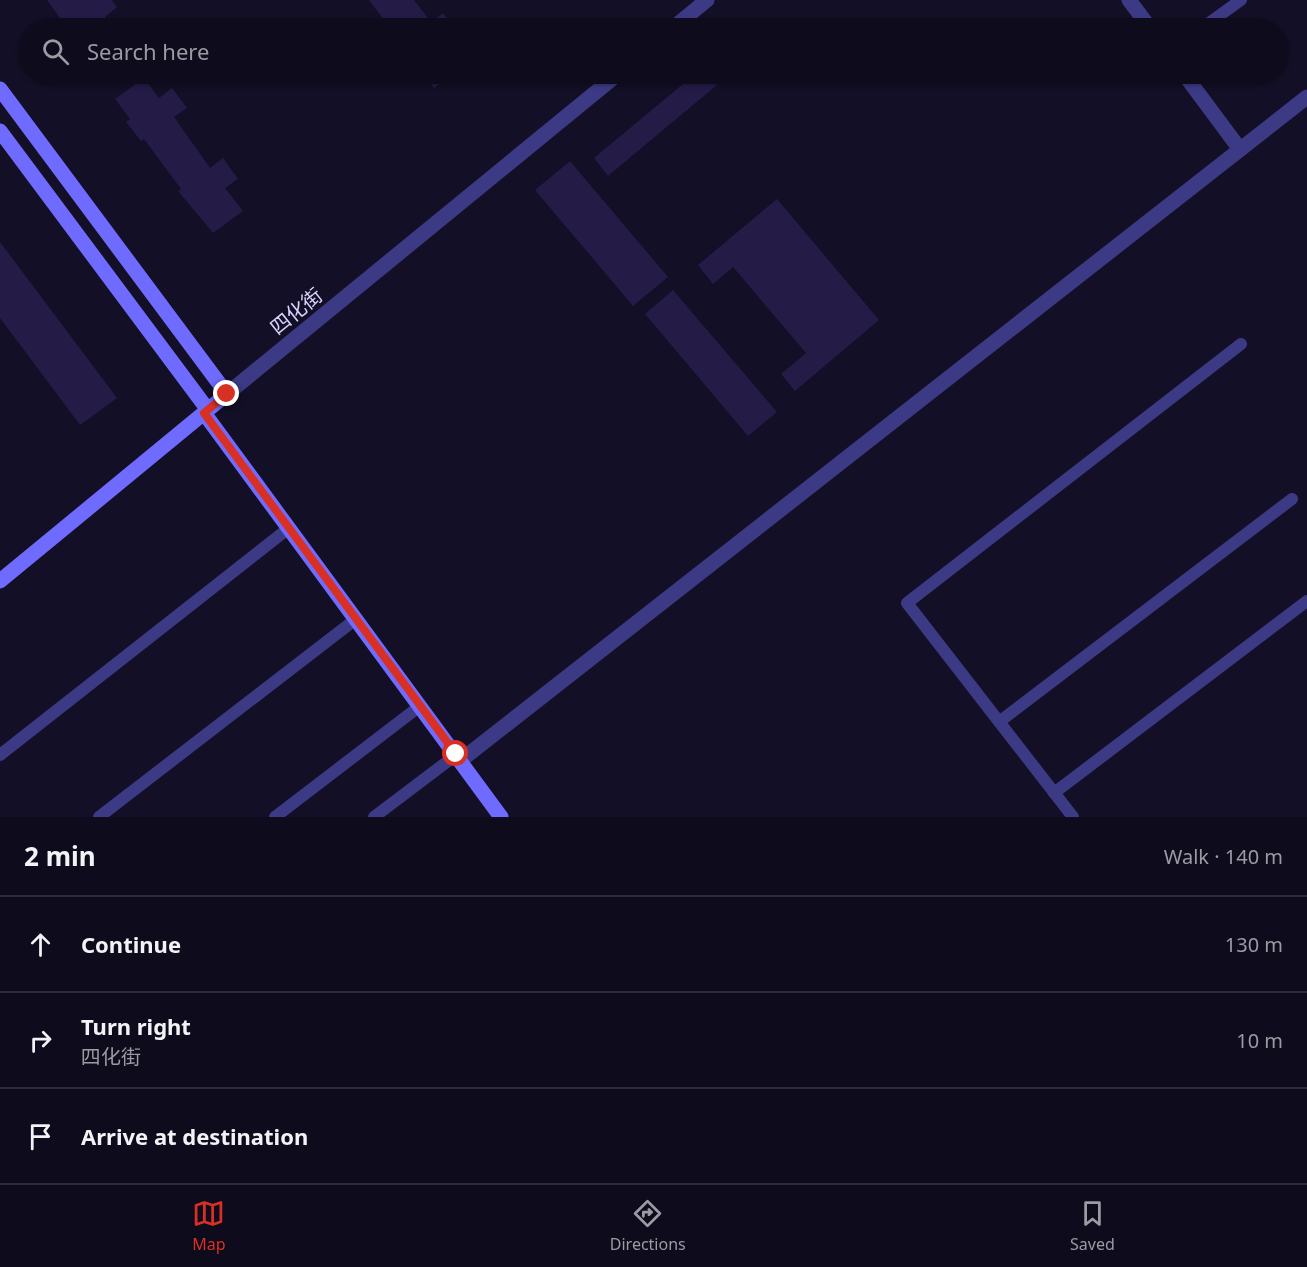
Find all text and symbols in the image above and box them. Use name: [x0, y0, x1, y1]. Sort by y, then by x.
search box: [18, 18, 1289, 84]
icon: search: [39, 35, 72, 68]
text: Search here: [87, 36, 209, 66]
street label: 四化街: [264, 282, 328, 340]
route end: [213, 380, 239, 406]
route start: [442, 740, 468, 766]
text: 2 min: [24, 838, 96, 874]
text: Walk · 140 m: [1164, 843, 1283, 870]
icon: ahead: [24, 928, 57, 961]
text: Continue: [81, 929, 181, 959]
text: 130 m: [1225, 931, 1283, 958]
text: Turn right: [81, 1011, 191, 1041]
icon: right: [24, 1024, 57, 1057]
text: 10 m: [1236, 1027, 1283, 1054]
text: 四化街: [81, 1043, 141, 1070]
icon: arrive: [24, 1120, 57, 1153]
text: Arrive at destination: [81, 1121, 308, 1151]
tab: Map: [192, 1197, 225, 1255]
tab: Directions: [610, 1197, 686, 1255]
tab: Saved: [1070, 1197, 1115, 1255]

